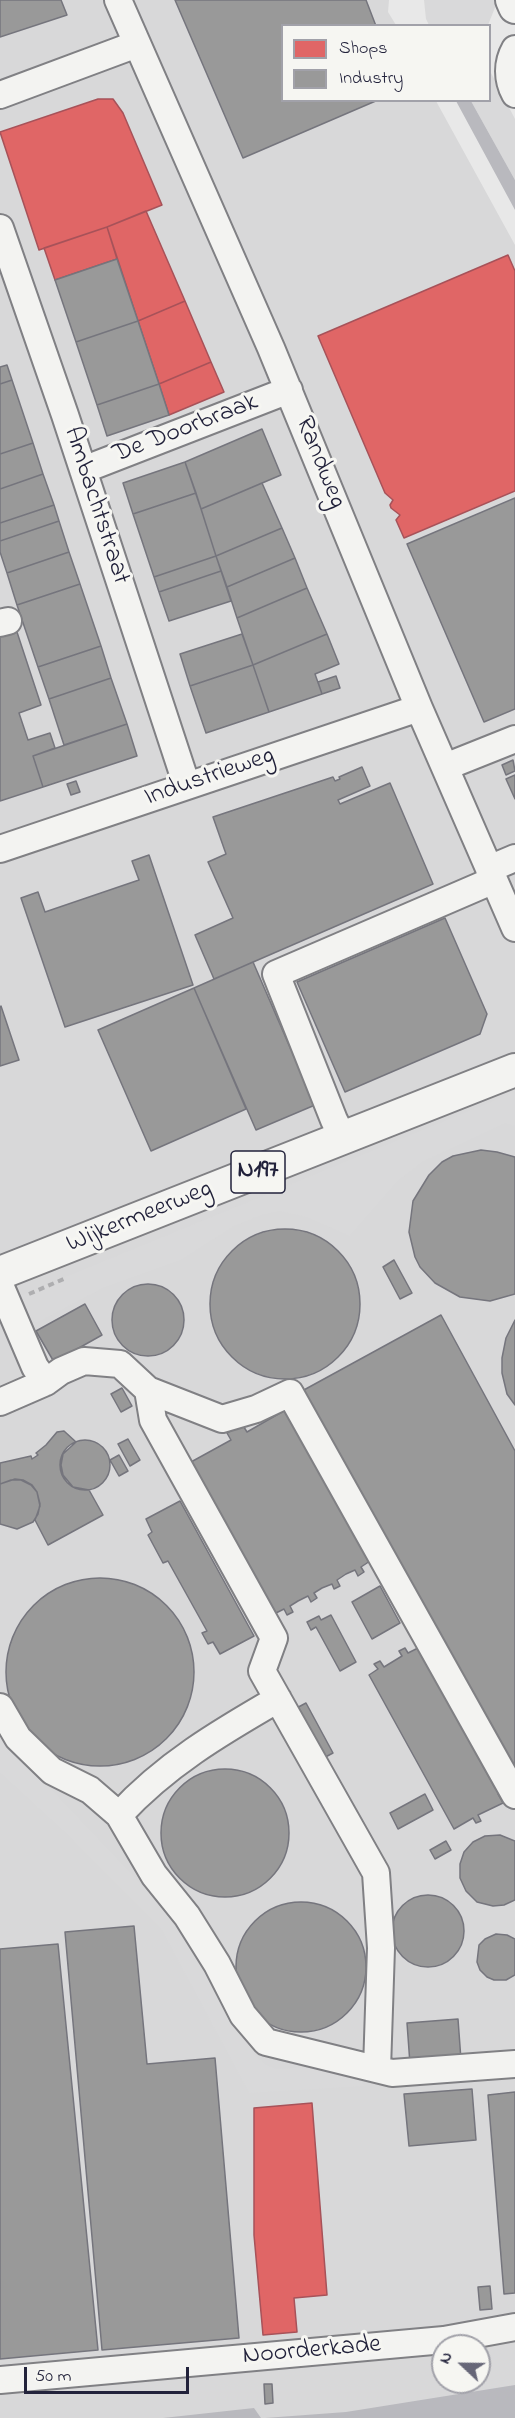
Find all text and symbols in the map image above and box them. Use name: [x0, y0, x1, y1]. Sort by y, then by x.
legend: [281, 24, 491, 102]
text: Shops: [339, 36, 387, 62]
text: Industry: [339, 66, 403, 92]
street label: De Doorbraak: [109, 388, 263, 472]
street label: Randweg: [287, 413, 351, 513]
street label: Ambachtstraat: [55, 423, 135, 589]
street label: Industrieweg: [141, 741, 279, 815]
road number: N197: [231, 1151, 285, 1193]
street label: Wijkermeerweg: [63, 1175, 217, 1261]
street label: Noorderkade: [242, 2330, 382, 2374]
north arrow: [431, 2334, 491, 2394]
text: N: [433, 2348, 459, 2368]
scale bar: [27, 2355, 192, 2393]
text: 50 m: [35, 2364, 72, 2390]

